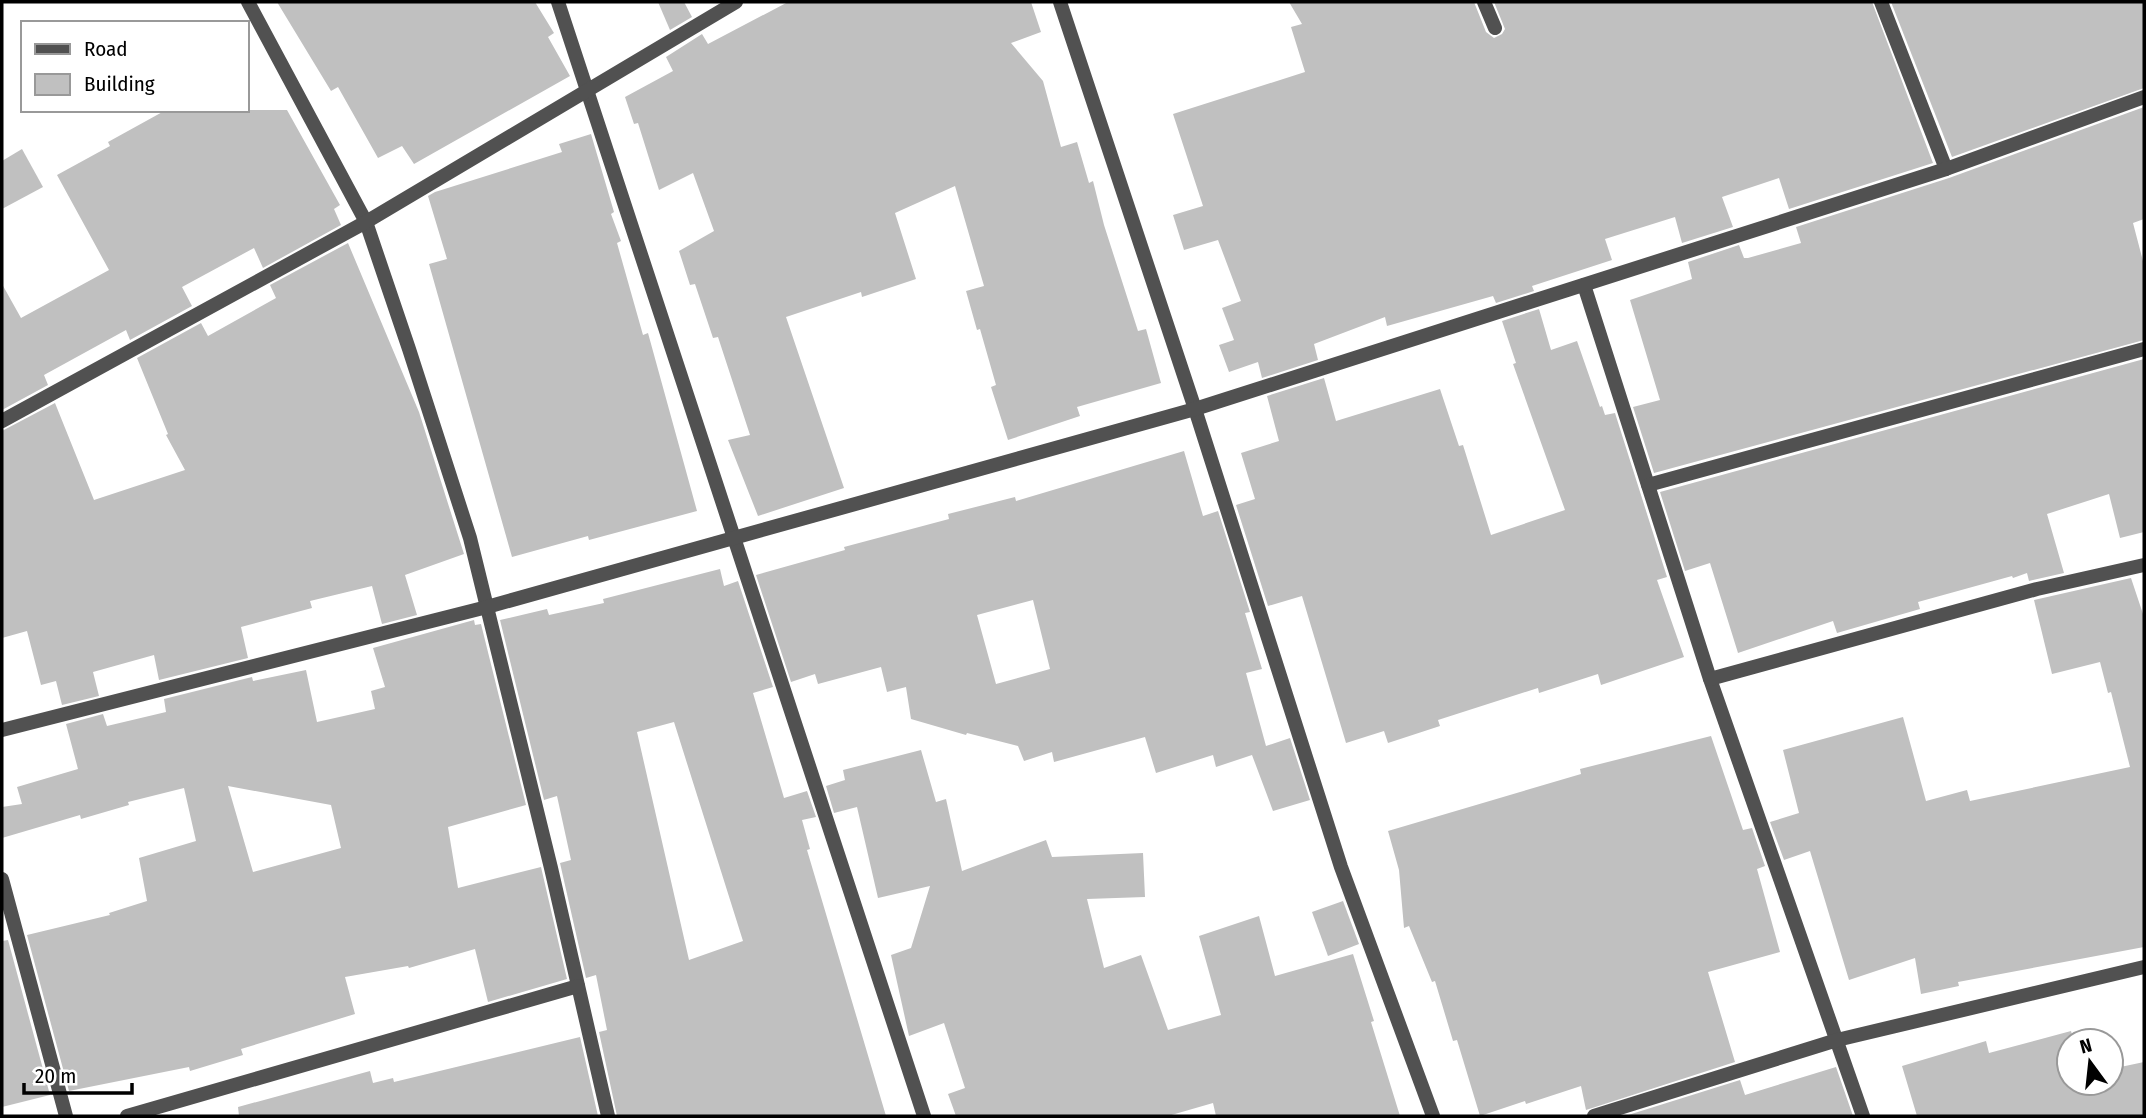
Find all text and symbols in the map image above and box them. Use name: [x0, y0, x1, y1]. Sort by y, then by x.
legend: [21, 21, 248, 112]
text: Road: [84, 36, 128, 62]
text: Building: [84, 71, 155, 97]
north arrow: [2055, 1027, 2125, 1097]
text: N: [2077, 1033, 2094, 1059]
scale bar: [24, 1052, 133, 1096]
text: 20 m: [35, 1063, 76, 1089]

